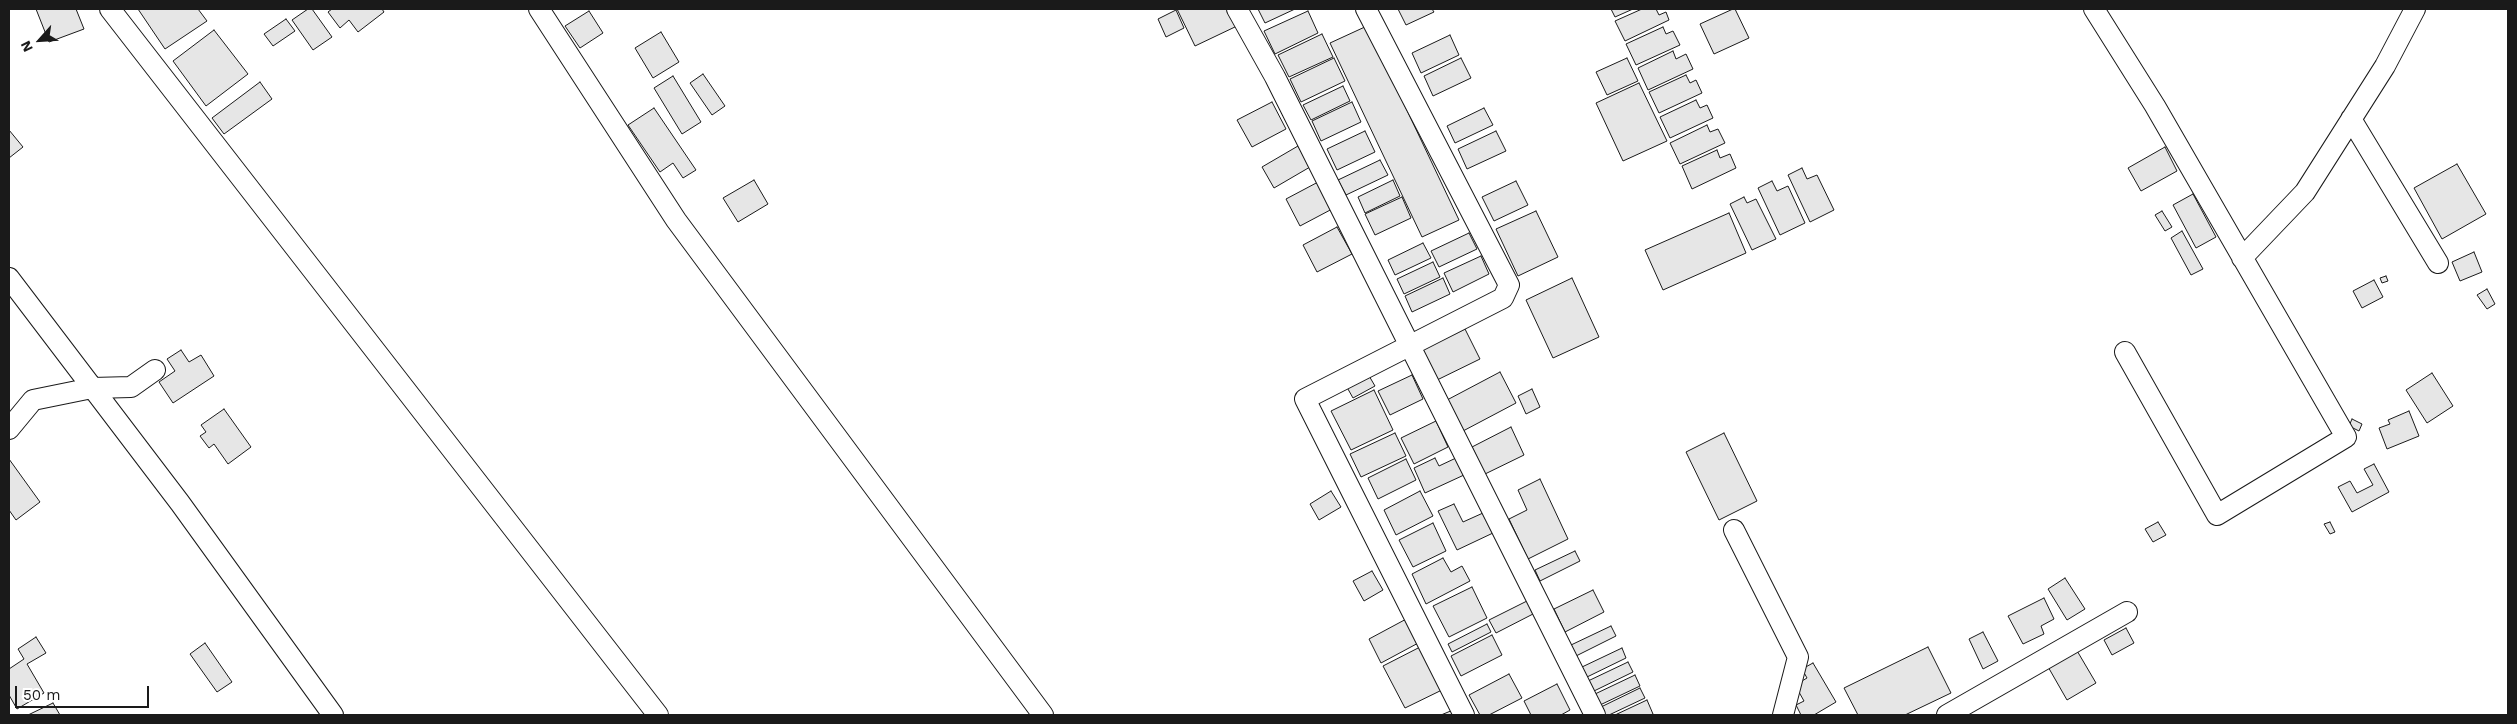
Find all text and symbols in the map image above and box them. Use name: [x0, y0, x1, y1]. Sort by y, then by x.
north arrow: [15, 15, 65, 65]
text: N: [17, 38, 36, 55]
scale bar: [18, 676, 151, 708]
text: 50 m: [23, 686, 60, 704]

